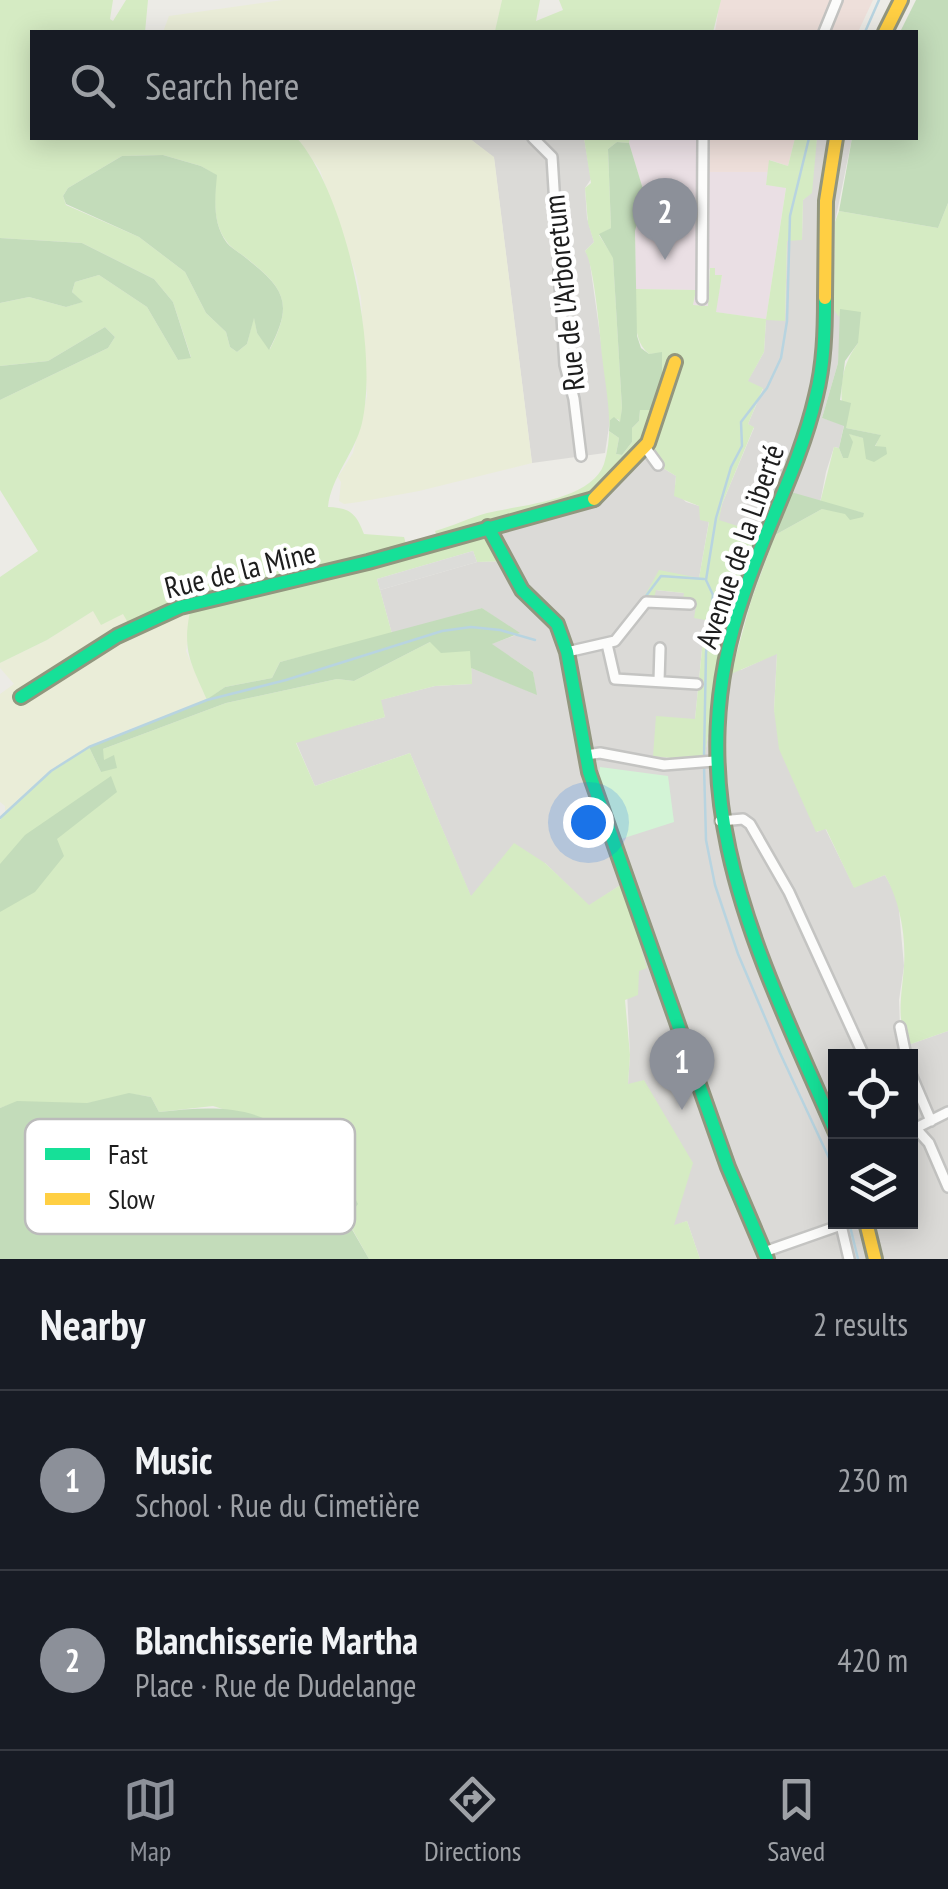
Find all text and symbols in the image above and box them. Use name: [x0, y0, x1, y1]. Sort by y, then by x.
search box: [30, 30, 918, 140]
icon: search: [65, 58, 120, 113]
text: Search here: [145, 61, 299, 110]
pin: 2: [632, 178, 698, 260]
street label: Rue de l'Arboretum: [533, 193, 593, 393]
street label: Avenue de la Liberté: [686, 439, 792, 653]
street label: Rue de la Mine: [160, 531, 320, 607]
your location: [563, 797, 614, 848]
pin: 1: [650, 1028, 714, 1110]
map controls: [828, 1049, 918, 1229]
button: locate: [828, 1049, 918, 1139]
legend: [25, 1119, 355, 1234]
text: Fast: [108, 1135, 148, 1172]
button: layers: [828, 1139, 918, 1229]
text: Slow: [108, 1180, 155, 1217]
text: Nearby: [40, 1297, 145, 1352]
text: 2 results: [813, 1303, 908, 1345]
text: Music: [135, 1435, 212, 1484]
text: 1: [65, 1459, 80, 1501]
text: 230 m: [837, 1459, 908, 1501]
text: School · Rue du Cimetière: [135, 1484, 420, 1526]
text: Blanchisserie Martha: [135, 1615, 418, 1664]
text: 2: [65, 1639, 80, 1681]
text: 420 m: [837, 1639, 908, 1681]
text: Place · Rue de Dudelange: [135, 1664, 416, 1706]
tab: Map: [123, 1772, 178, 1869]
tab: Directions: [424, 1772, 521, 1869]
tab: Saved: [767, 1772, 825, 1869]

